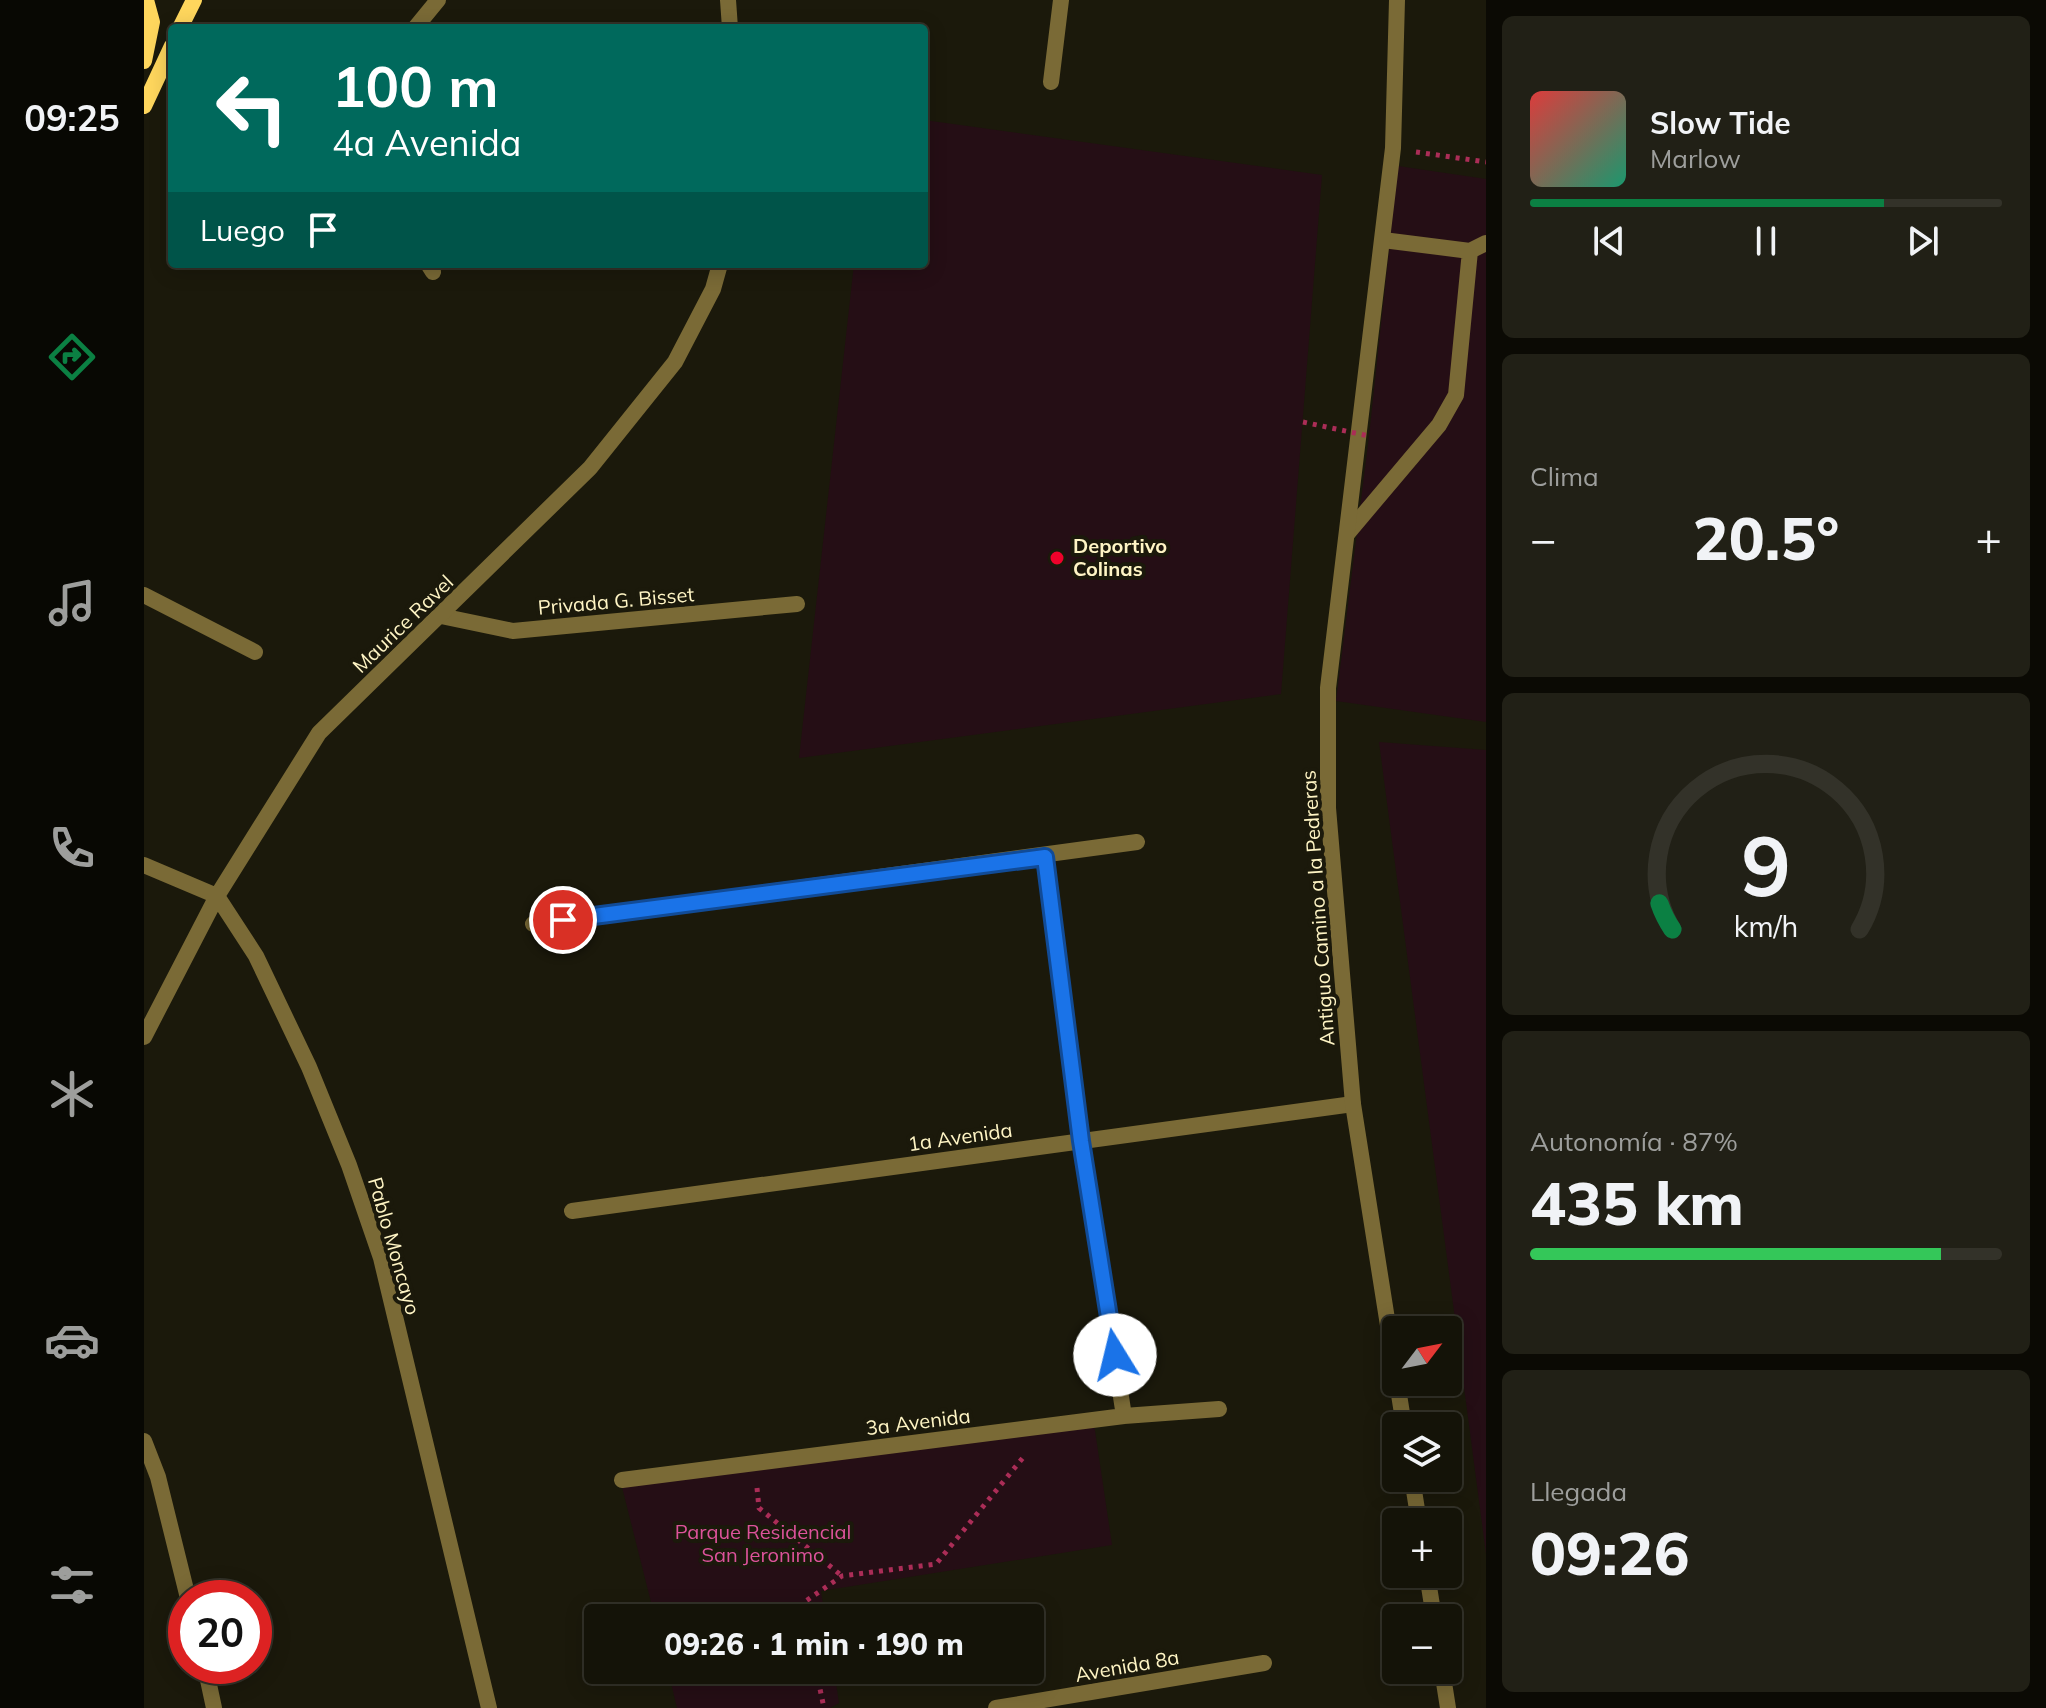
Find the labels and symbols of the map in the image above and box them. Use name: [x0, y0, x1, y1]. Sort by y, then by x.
place label: Deportivo Colinas: [1073, 533, 1167, 581]
marker: Deportivo Colinas: [1048, 549, 1066, 567]
street label: Maurice Ravel: [347, 569, 458, 678]
street label: Privada G. Bisset: [537, 581, 695, 620]
street label: Antiguo Camino a la Pedreras: [1295, 769, 1340, 1047]
pin: [529, 886, 597, 954]
street label: 1a Avenida: [906, 1117, 1014, 1156]
street label: Pablo Moncayo: [363, 1174, 426, 1317]
position arrow: [1073, 1313, 1157, 1397]
north arrow: [1382, 1316, 1462, 1396]
street label: 3a Avenida: [864, 1403, 972, 1440]
park label: Parque Residencial San Jeronimo: [675, 1519, 851, 1567]
speed limit sign: 20: [168, 1580, 272, 1684]
street label: Avenida 8a: [1073, 1644, 1181, 1687]

